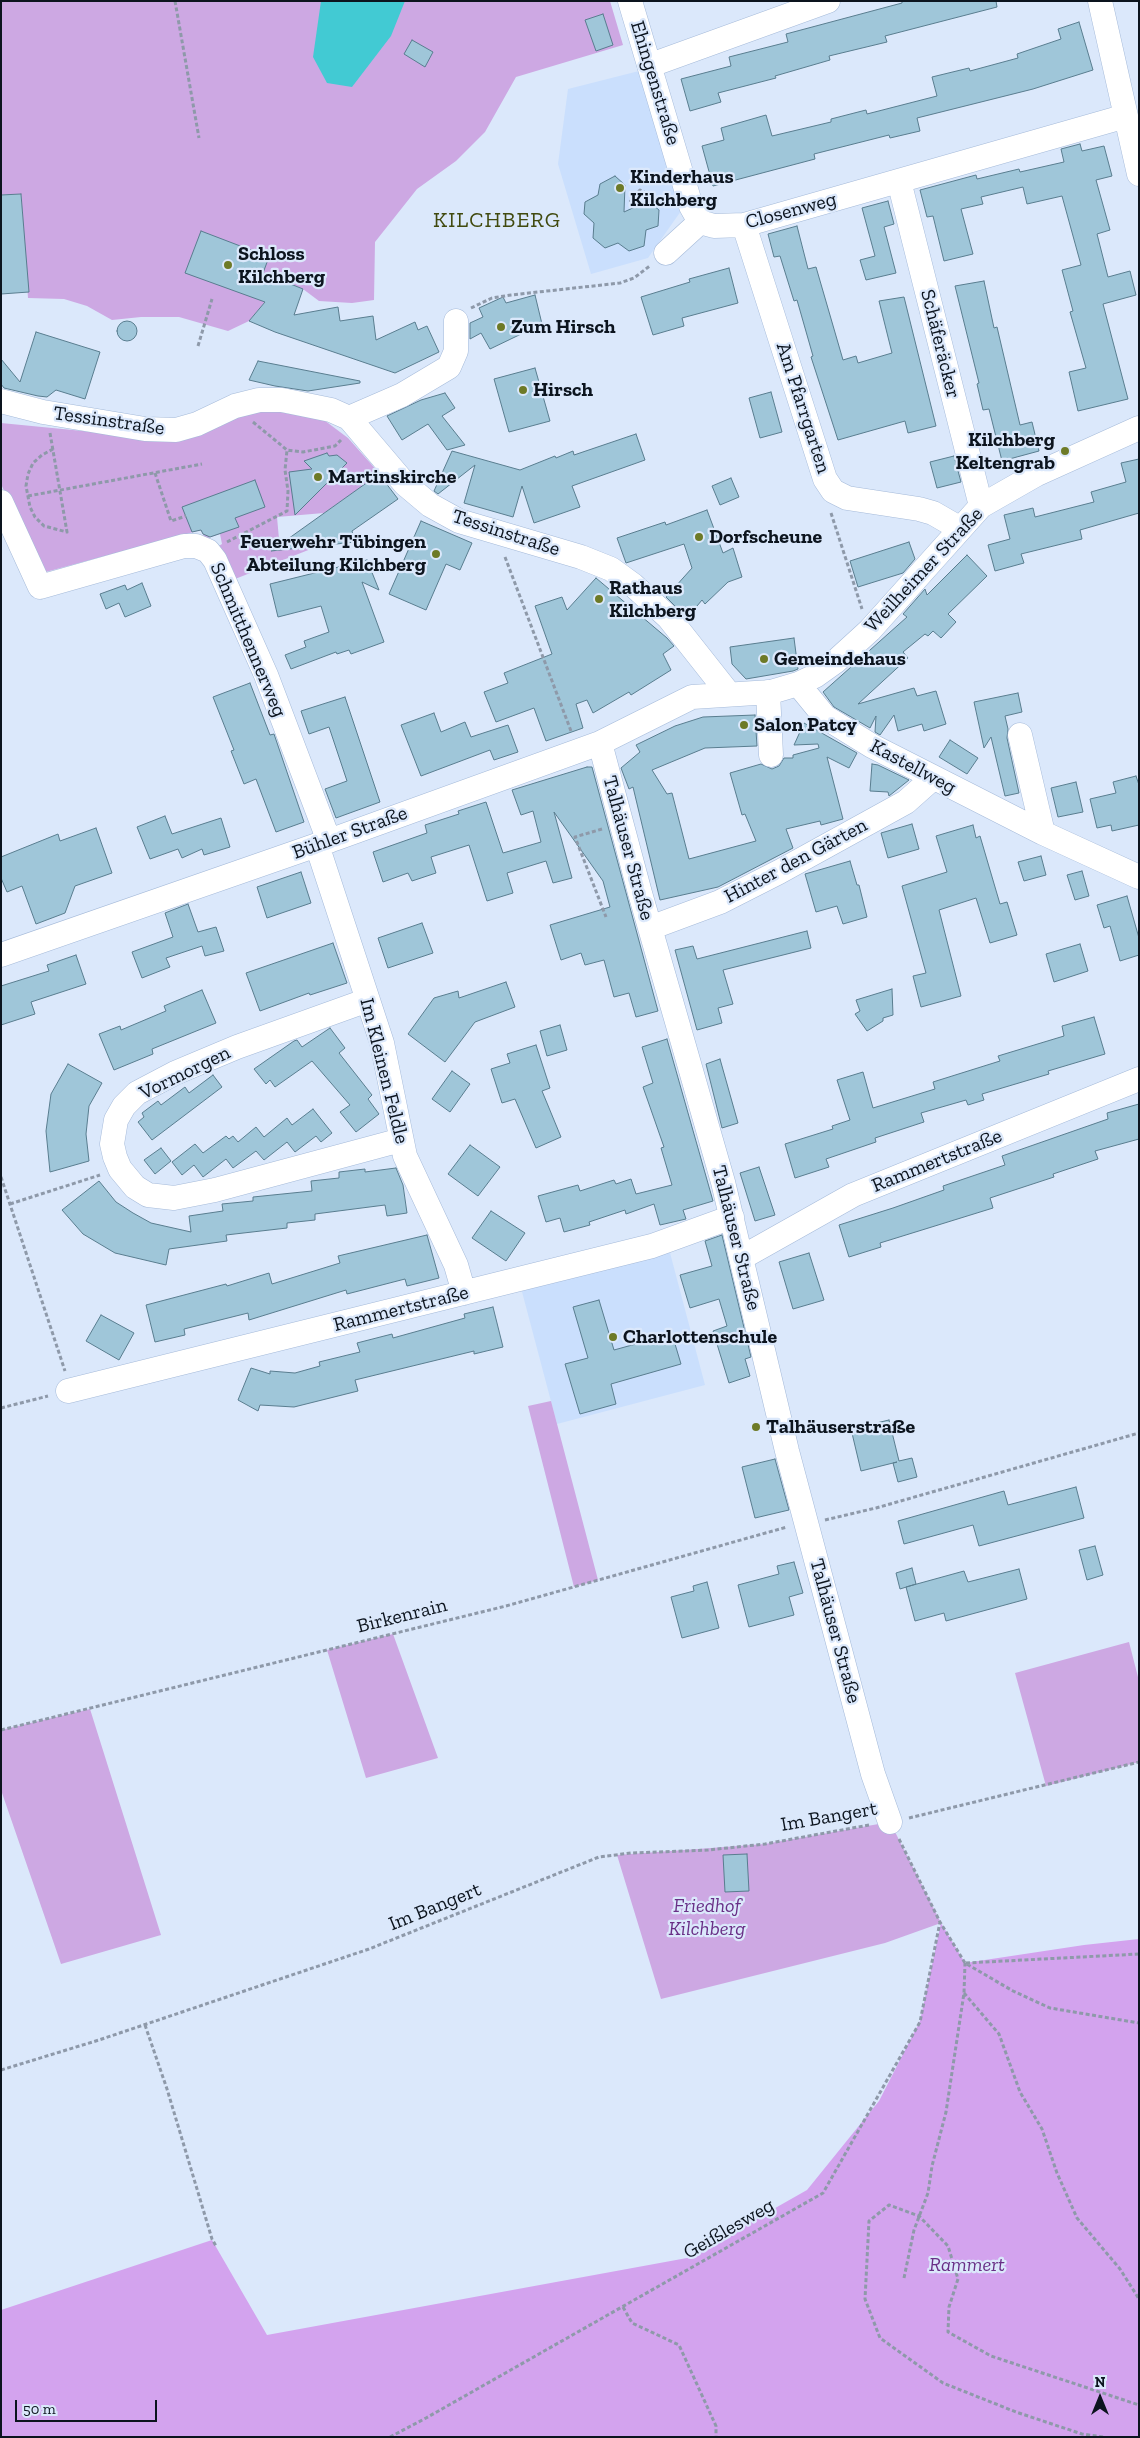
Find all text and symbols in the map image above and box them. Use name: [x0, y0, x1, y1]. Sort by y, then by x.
street label: Ehingenstraße: [625, 18, 685, 148]
place label: Kinderhaus Kilchberg: [630, 165, 734, 212]
marker: Kinderhaus Kilchberg: [614, 182, 626, 194]
street label: Closenweg: [743, 187, 839, 235]
district label: KILCHBERG: [432, 208, 562, 234]
place label: Schloss Kilchberg: [238, 242, 325, 289]
marker: Schloss Kilchberg: [222, 259, 234, 271]
street label: Schäferäcker: [915, 287, 965, 401]
place label: Zum Hirsch: [511, 315, 616, 339]
marker: Zum Hirsch: [495, 321, 507, 333]
street label: Am Pfarrgarten: [771, 339, 835, 477]
place label: Hirsch: [533, 378, 593, 402]
marker: Hirsch: [517, 384, 529, 396]
street label: Tessinstraße: [52, 401, 166, 441]
place label: Kilchberg Keltengrab: [956, 428, 1055, 475]
marker: Kilchberg Keltengrab: [1059, 445, 1071, 457]
place label: Martinskirche: [328, 465, 456, 489]
marker: Martinskirche: [312, 471, 324, 483]
street label: Weilheimer Straße: [860, 502, 988, 638]
street label: Tessinstraße: [449, 504, 563, 562]
place label: Dorfscheune: [709, 525, 822, 549]
place label: Feuerwehr Tübingen Abteilung Kilchberg: [240, 530, 426, 577]
marker: Dorfscheune: [693, 531, 705, 543]
marker: Feuerwehr Tübingen Abteilung Kilchberg: [430, 548, 442, 560]
street label: Schmitthennerweg: [205, 559, 291, 721]
place label: Rathaus Kilchberg: [609, 576, 696, 623]
marker: Rathaus Kilchberg: [593, 593, 605, 605]
place label: Gemeindehaus: [774, 647, 906, 671]
marker: Gemeindehaus: [758, 653, 770, 665]
place label: Salon Patcy: [754, 713, 857, 737]
marker: Salon Patcy: [738, 719, 750, 731]
street label: Kastellweg: [866, 734, 960, 800]
street label: Talhäuser Straße: [597, 773, 659, 923]
street label: Bühler Straße: [289, 801, 411, 865]
street label: Hinter den Gärten: [720, 813, 872, 909]
street label: Im Kleinen Feldle: [354, 996, 414, 1146]
street label: Vormorgen: [136, 1041, 234, 1105]
street label: Rammertstraße: [868, 1124, 1006, 1198]
street label: Talhäuser Straße: [706, 1163, 766, 1313]
street label: Rammertstraße: [331, 1281, 471, 1337]
place label: Charlottenschule: [623, 1325, 777, 1349]
marker: Charlottenschule: [607, 1331, 619, 1343]
place label: Talhäuserstraße: [766, 1415, 915, 1439]
marker: Talhäuserstraße: [750, 1421, 762, 1433]
street label: Talhäuser Straße: [804, 1556, 866, 1706]
street label: Birkenrain: [354, 1593, 450, 1639]
street label: Im Bangert: [779, 1797, 879, 1837]
street label: Im Bangert: [385, 1878, 485, 1936]
park label: Friedhof Kilchberg: [669, 1894, 745, 1941]
street label: Geißlesweg: [679, 2193, 779, 2265]
park label: Rammert: [929, 2253, 1005, 2277]
north arrow: [1075, 2373, 1125, 2423]
text: N: [1095, 2374, 1105, 2391]
scale bar: [18, 2390, 160, 2422]
text: 50 m: [23, 2400, 56, 2418]

